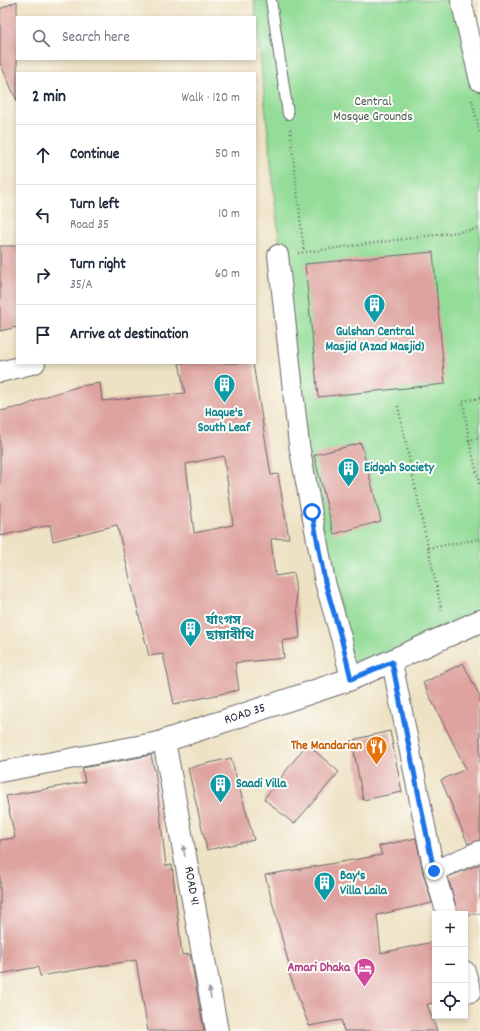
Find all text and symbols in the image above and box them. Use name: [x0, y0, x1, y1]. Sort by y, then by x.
search box: [16, 16, 256, 60]
icon: search: [30, 27, 52, 49]
text: Search here: [62, 27, 130, 49]
text: 2 min: [32, 86, 66, 110]
text: Walk · 120 m: [182, 89, 240, 108]
park label: Central Mosque Grounds: [333, 93, 413, 127]
icon: ahead: [32, 144, 54, 166]
text: Continue: [70, 144, 119, 166]
text: 50 m: [215, 145, 240, 164]
text: Turn left: [70, 194, 119, 216]
icon: left: [32, 204, 54, 226]
text: 10 m: [218, 205, 240, 224]
text: Road 35: [70, 216, 109, 235]
text: Turn right: [70, 254, 126, 276]
icon: right: [32, 264, 54, 286]
text: 60 m: [215, 265, 240, 284]
text: 35/A: [70, 276, 93, 295]
building icon: Gulshan Central Masjid (Azad Masjid): [362, 291, 388, 324]
place label: Gulshan Central Masjid (Azad Masjid): [326, 323, 425, 357]
icon: arrive: [32, 324, 54, 346]
text: Arrive at destination: [70, 324, 188, 346]
building icon: Haque's South Leaf: [211, 372, 237, 405]
place label: Haque's South Leaf: [198, 404, 252, 438]
building icon: Eidgah Society: [335, 455, 361, 488]
place label: Eidgah Society: [364, 459, 435, 478]
route start: [303, 503, 321, 521]
place label: র্যাংগস ছায়াবীথি: [205, 611, 255, 646]
building icon: র্যাংগস ছায়াবীথি: [177, 615, 203, 648]
street label: ROAD 35: [222, 698, 268, 730]
restaurant icon: The Mandarian: [364, 733, 390, 766]
place label: The Mandarian: [291, 737, 362, 756]
building icon: Saadi Villa: [207, 771, 233, 804]
place label: Saadi Villa: [236, 775, 287, 794]
one-way arrow: [181, 845, 187, 857]
route end: [425, 862, 443, 880]
street label: ROAD 41: [178, 865, 204, 907]
place label: Bay's Villa Laila: [340, 867, 388, 901]
building icon: Bay's Villa Laila: [311, 870, 337, 903]
map controls: [432, 911, 468, 1019]
button: +: [432, 911, 468, 947]
button: −: [432, 947, 468, 983]
hotel icon: Amari Dhaka: [352, 955, 378, 988]
place label: Amari Dhaka: [288, 959, 351, 978]
button: locate: [432, 983, 468, 1019]
one-way arrow: [207, 987, 213, 999]

